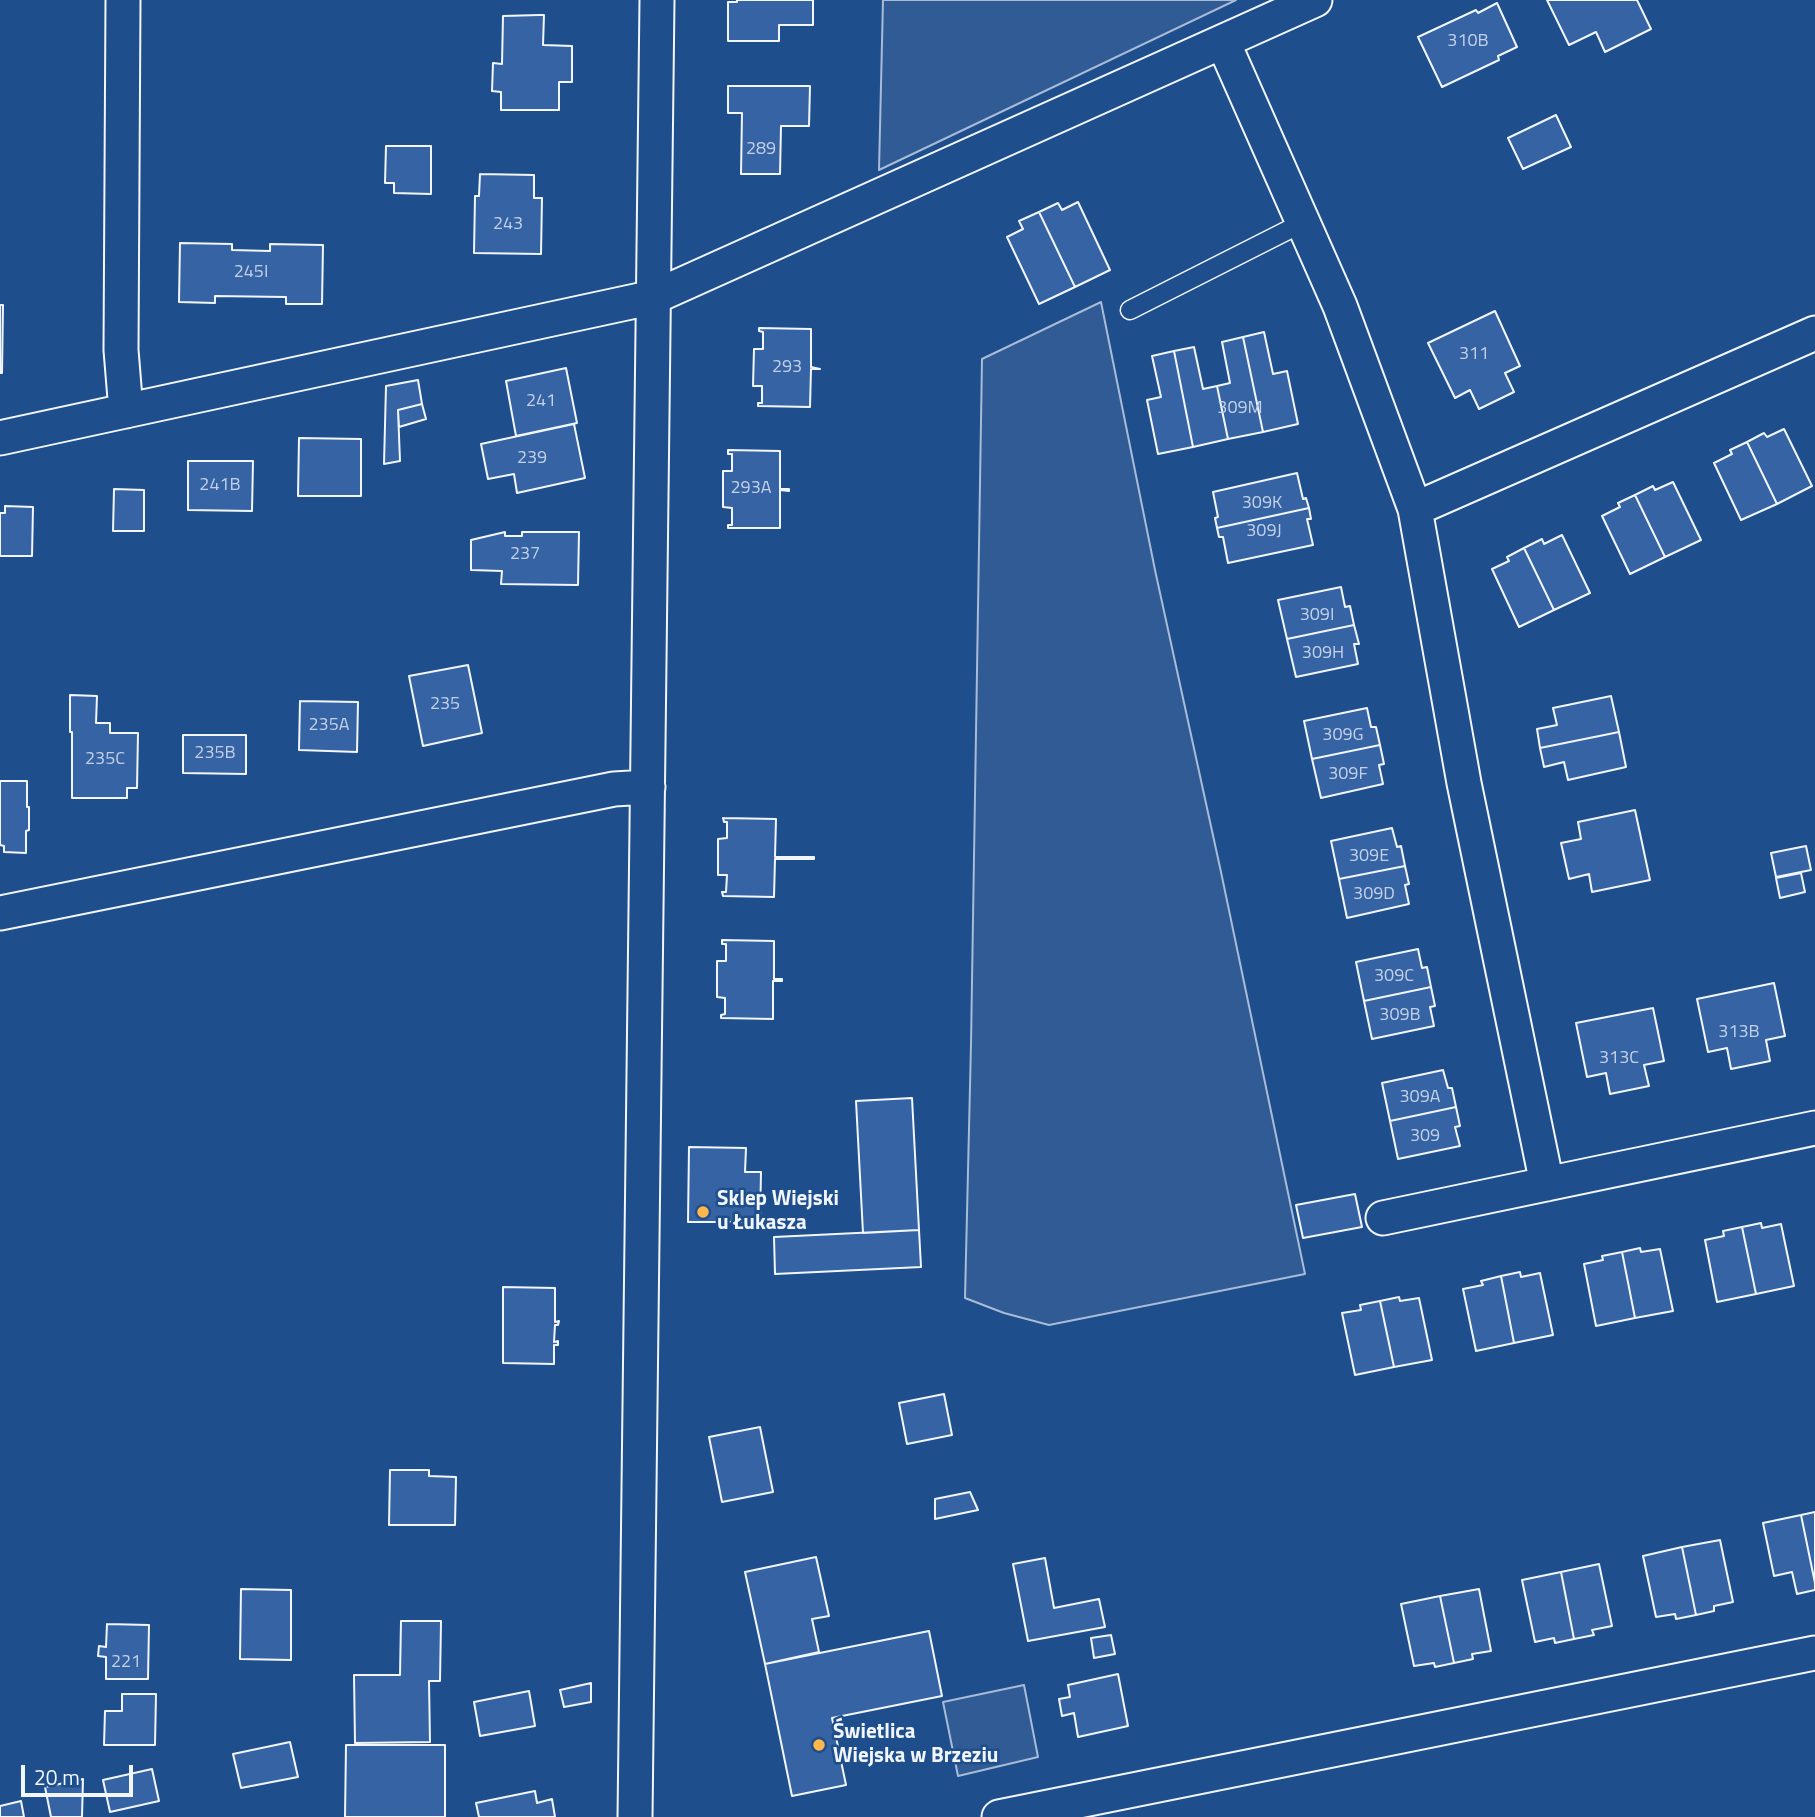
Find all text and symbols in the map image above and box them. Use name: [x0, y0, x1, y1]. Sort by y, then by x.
house number: 310B: [1447, 31, 1489, 53]
house number: 289: [746, 139, 776, 161]
house number: 243: [493, 214, 523, 236]
house number: 245I: [234, 262, 268, 284]
house number: 311: [1459, 344, 1489, 366]
house number: 293: [772, 357, 802, 379]
house number: 241: [526, 391, 556, 413]
house number: 309M: [1217, 398, 1263, 420]
house number: 239: [517, 448, 547, 470]
house number: 241B: [199, 475, 241, 497]
house number: 293A: [731, 478, 771, 500]
house number: 309K: [1242, 493, 1282, 515]
house number: 309J: [1246, 521, 1282, 543]
house number: 237: [510, 544, 540, 566]
house number: 309I: [1300, 605, 1334, 627]
house number: 309H: [1302, 643, 1344, 665]
house number: 235: [430, 694, 460, 716]
house number: 235A: [309, 715, 349, 737]
house number: 309G: [1322, 725, 1364, 747]
house number: 235B: [194, 743, 236, 765]
house number: 235C: [85, 749, 125, 771]
house number: 309F: [1328, 764, 1368, 786]
house number: 309E: [1349, 846, 1389, 868]
house number: 309D: [1353, 884, 1395, 906]
house number: 309C: [1374, 966, 1414, 988]
house number: 309B: [1379, 1005, 1421, 1027]
house number: 313B: [1718, 1022, 1760, 1044]
house number: 313C: [1599, 1048, 1639, 1070]
house number: 309A: [1400, 1087, 1440, 1109]
house number: 309: [1410, 1126, 1440, 1148]
place label: Sklep Wiejski u Łukasza: [717, 1187, 839, 1237]
marker: Sklep Wiejski u Łukasza: [695, 1204, 711, 1220]
house number: 221: [111, 1652, 141, 1674]
place label: Świetlica Wiejska w Brzeziu: [833, 1720, 998, 1770]
marker: Świetlica Wiejska w Brzeziu: [811, 1737, 827, 1753]
scale bar: [24, 1750, 136, 1794]
text: 20 m: [34, 1761, 80, 1793]

